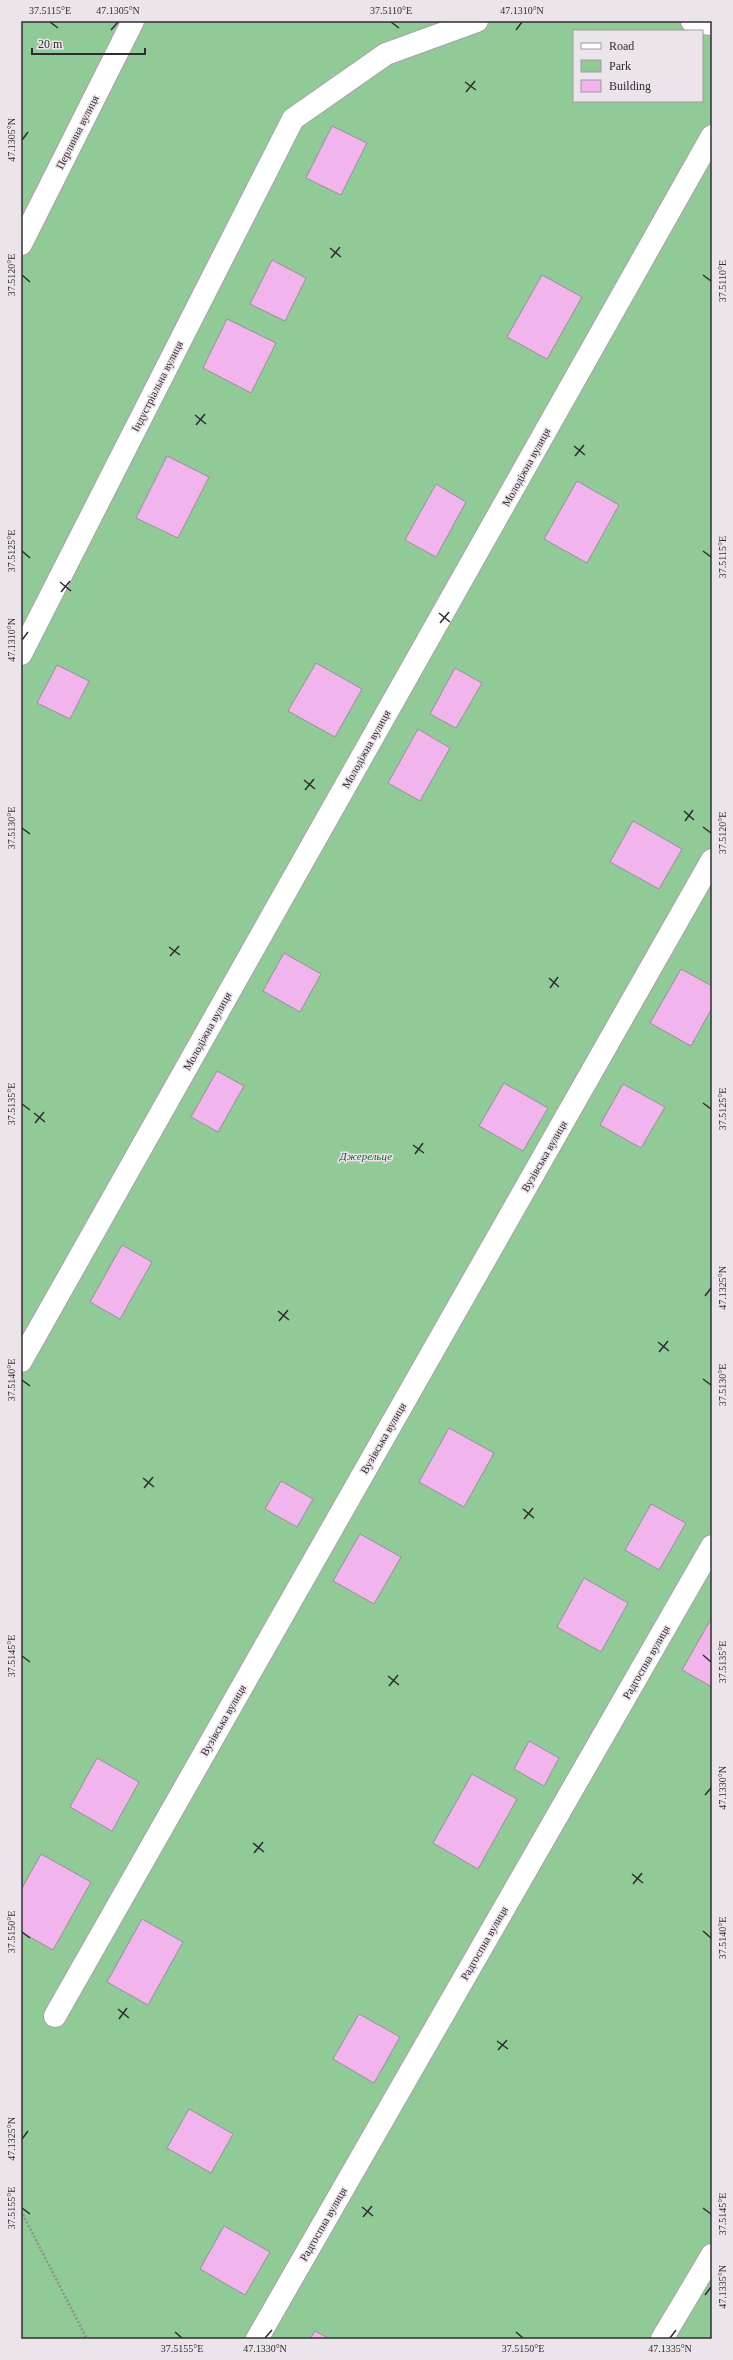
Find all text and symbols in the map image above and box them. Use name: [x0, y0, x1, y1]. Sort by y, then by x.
text: 37.5115°E: [29, 5, 71, 16]
text: 47.1305°N: [96, 5, 140, 16]
text: 37.5110°E: [370, 5, 412, 16]
text: 47.1310°N: [500, 5, 544, 16]
scale bar: [32, 30, 145, 56]
legend: [573, 30, 703, 102]
text: 20 m: [38, 37, 63, 51]
text: Road: [609, 39, 634, 53]
text: Park: [609, 59, 631, 73]
text: Building: [609, 79, 651, 93]
street label: Перлинна вулиця: [53, 93, 101, 171]
text: 47.1305°N: [6, 118, 17, 162]
text: 37.5120°E: [6, 254, 17, 296]
text: 37.5110°E: [717, 260, 728, 302]
street label: Індустріальна вулиця: [129, 339, 185, 433]
street label: Молодіжна вулиця: [500, 426, 552, 508]
text: 37.5125°E: [6, 530, 17, 572]
text: 37.5115°E: [717, 536, 728, 578]
text: 47.1310°N: [6, 618, 17, 662]
street label: Молодіжна вулиця: [340, 708, 392, 790]
text: 37.5130°E: [6, 807, 17, 849]
text: 37.5120°E: [717, 812, 728, 854]
street label: Молодіжна вулиця: [181, 990, 233, 1072]
text: 37.5135°E: [6, 1083, 17, 1125]
text: 37.5125°E: [717, 1088, 728, 1130]
street label: Вузівська вулиця: [519, 1118, 569, 1194]
park label: Джерельце: [339, 1150, 392, 1162]
text: 47.1325°N: [717, 1266, 728, 1310]
text: 37.5140°E: [6, 1359, 17, 1401]
text: 37.5130°E: [717, 1364, 728, 1406]
street label: Вузівська вулиця: [358, 1400, 408, 1476]
street label: Радгоспна вулиця: [620, 1623, 672, 1701]
text: 37.5145°E: [6, 1635, 17, 1677]
text: 37.5135°E: [717, 1641, 728, 1683]
street label: Вузівська вулиця: [198, 1682, 248, 1758]
text: 47.1330°N: [717, 1766, 728, 1810]
street label: Радгоспна вулиця: [458, 1904, 510, 1982]
text: 37.5150°E: [6, 1911, 17, 1953]
text: 37.5140°E: [717, 1917, 728, 1959]
text: 47.1325°N: [6, 2117, 17, 2161]
street label: Радгоспна вулиця: [297, 2185, 349, 2263]
text: 37.5155°E: [6, 2187, 17, 2229]
text: 37.5145°E: [717, 2193, 728, 2235]
text: 47.1335°N: [717, 2265, 728, 2309]
text: 37.5155°E: [161, 2343, 203, 2354]
text: 47.1330°N: [243, 2343, 287, 2354]
text: 37.5150°E: [502, 2343, 544, 2354]
text: 47.1335°N: [648, 2343, 692, 2354]

